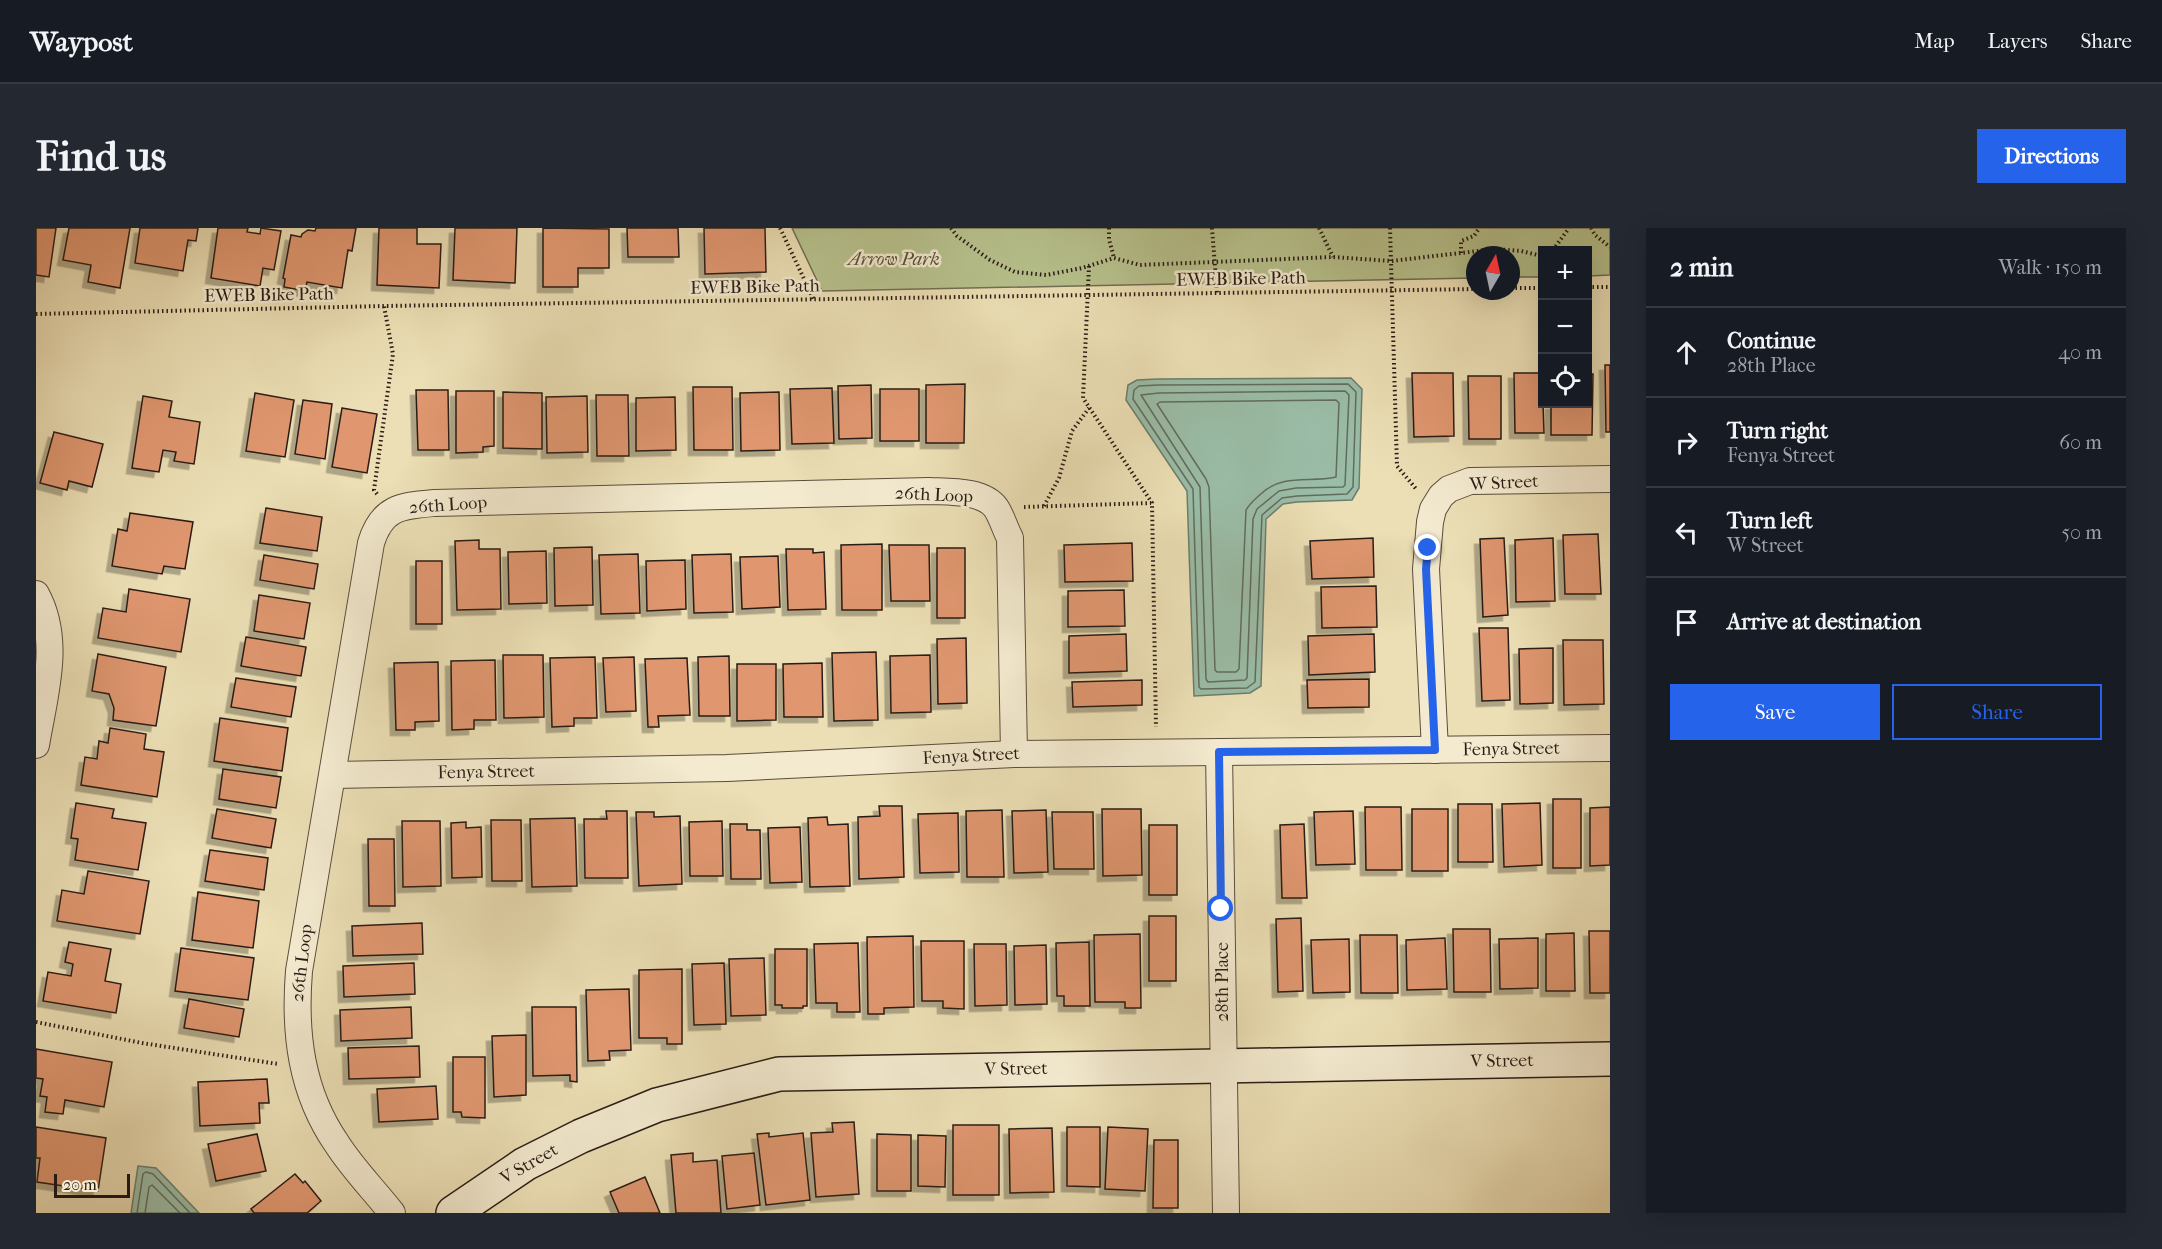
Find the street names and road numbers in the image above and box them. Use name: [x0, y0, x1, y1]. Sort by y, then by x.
street label: EWEB Bike Path: [1176, 267, 1306, 291]
street label: EWEB Bike Path: [690, 275, 820, 299]
street label: EWEB Bike Path: [204, 283, 334, 307]
street label: W Street: [1468, 471, 1540, 495]
street label: 26th Loop: [894, 482, 974, 508]
street label: 26th Loop: [408, 492, 488, 518]
street label: Fenya Street: [1462, 738, 1560, 760]
street label: Fenya Street: [922, 743, 1021, 769]
street label: Fenya Street: [437, 761, 535, 783]
street label: 26th Loop: [287, 923, 317, 1003]
street label: 28th Place: [1212, 942, 1233, 1022]
street label: V Street: [1469, 1050, 1534, 1072]
street label: V Street: [983, 1058, 1048, 1080]
street label: V Street: [496, 1139, 562, 1189]

